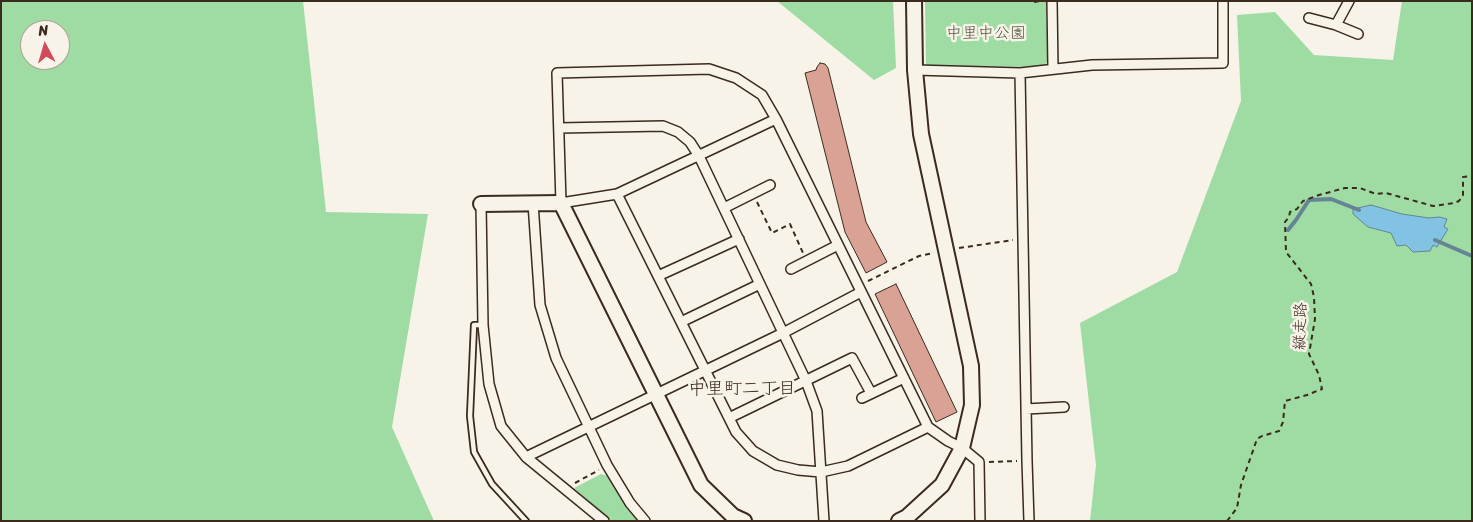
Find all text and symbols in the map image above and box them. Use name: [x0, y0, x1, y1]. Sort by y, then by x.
text: N: [37, 18, 50, 44]
north arrow: [20, 20, 70, 70]
park label: 中里中公園: [946, 24, 1026, 44]
street label: 縦走路: [1291, 302, 1311, 350]
district label: 中里町二丁目: [688, 378, 796, 400]

